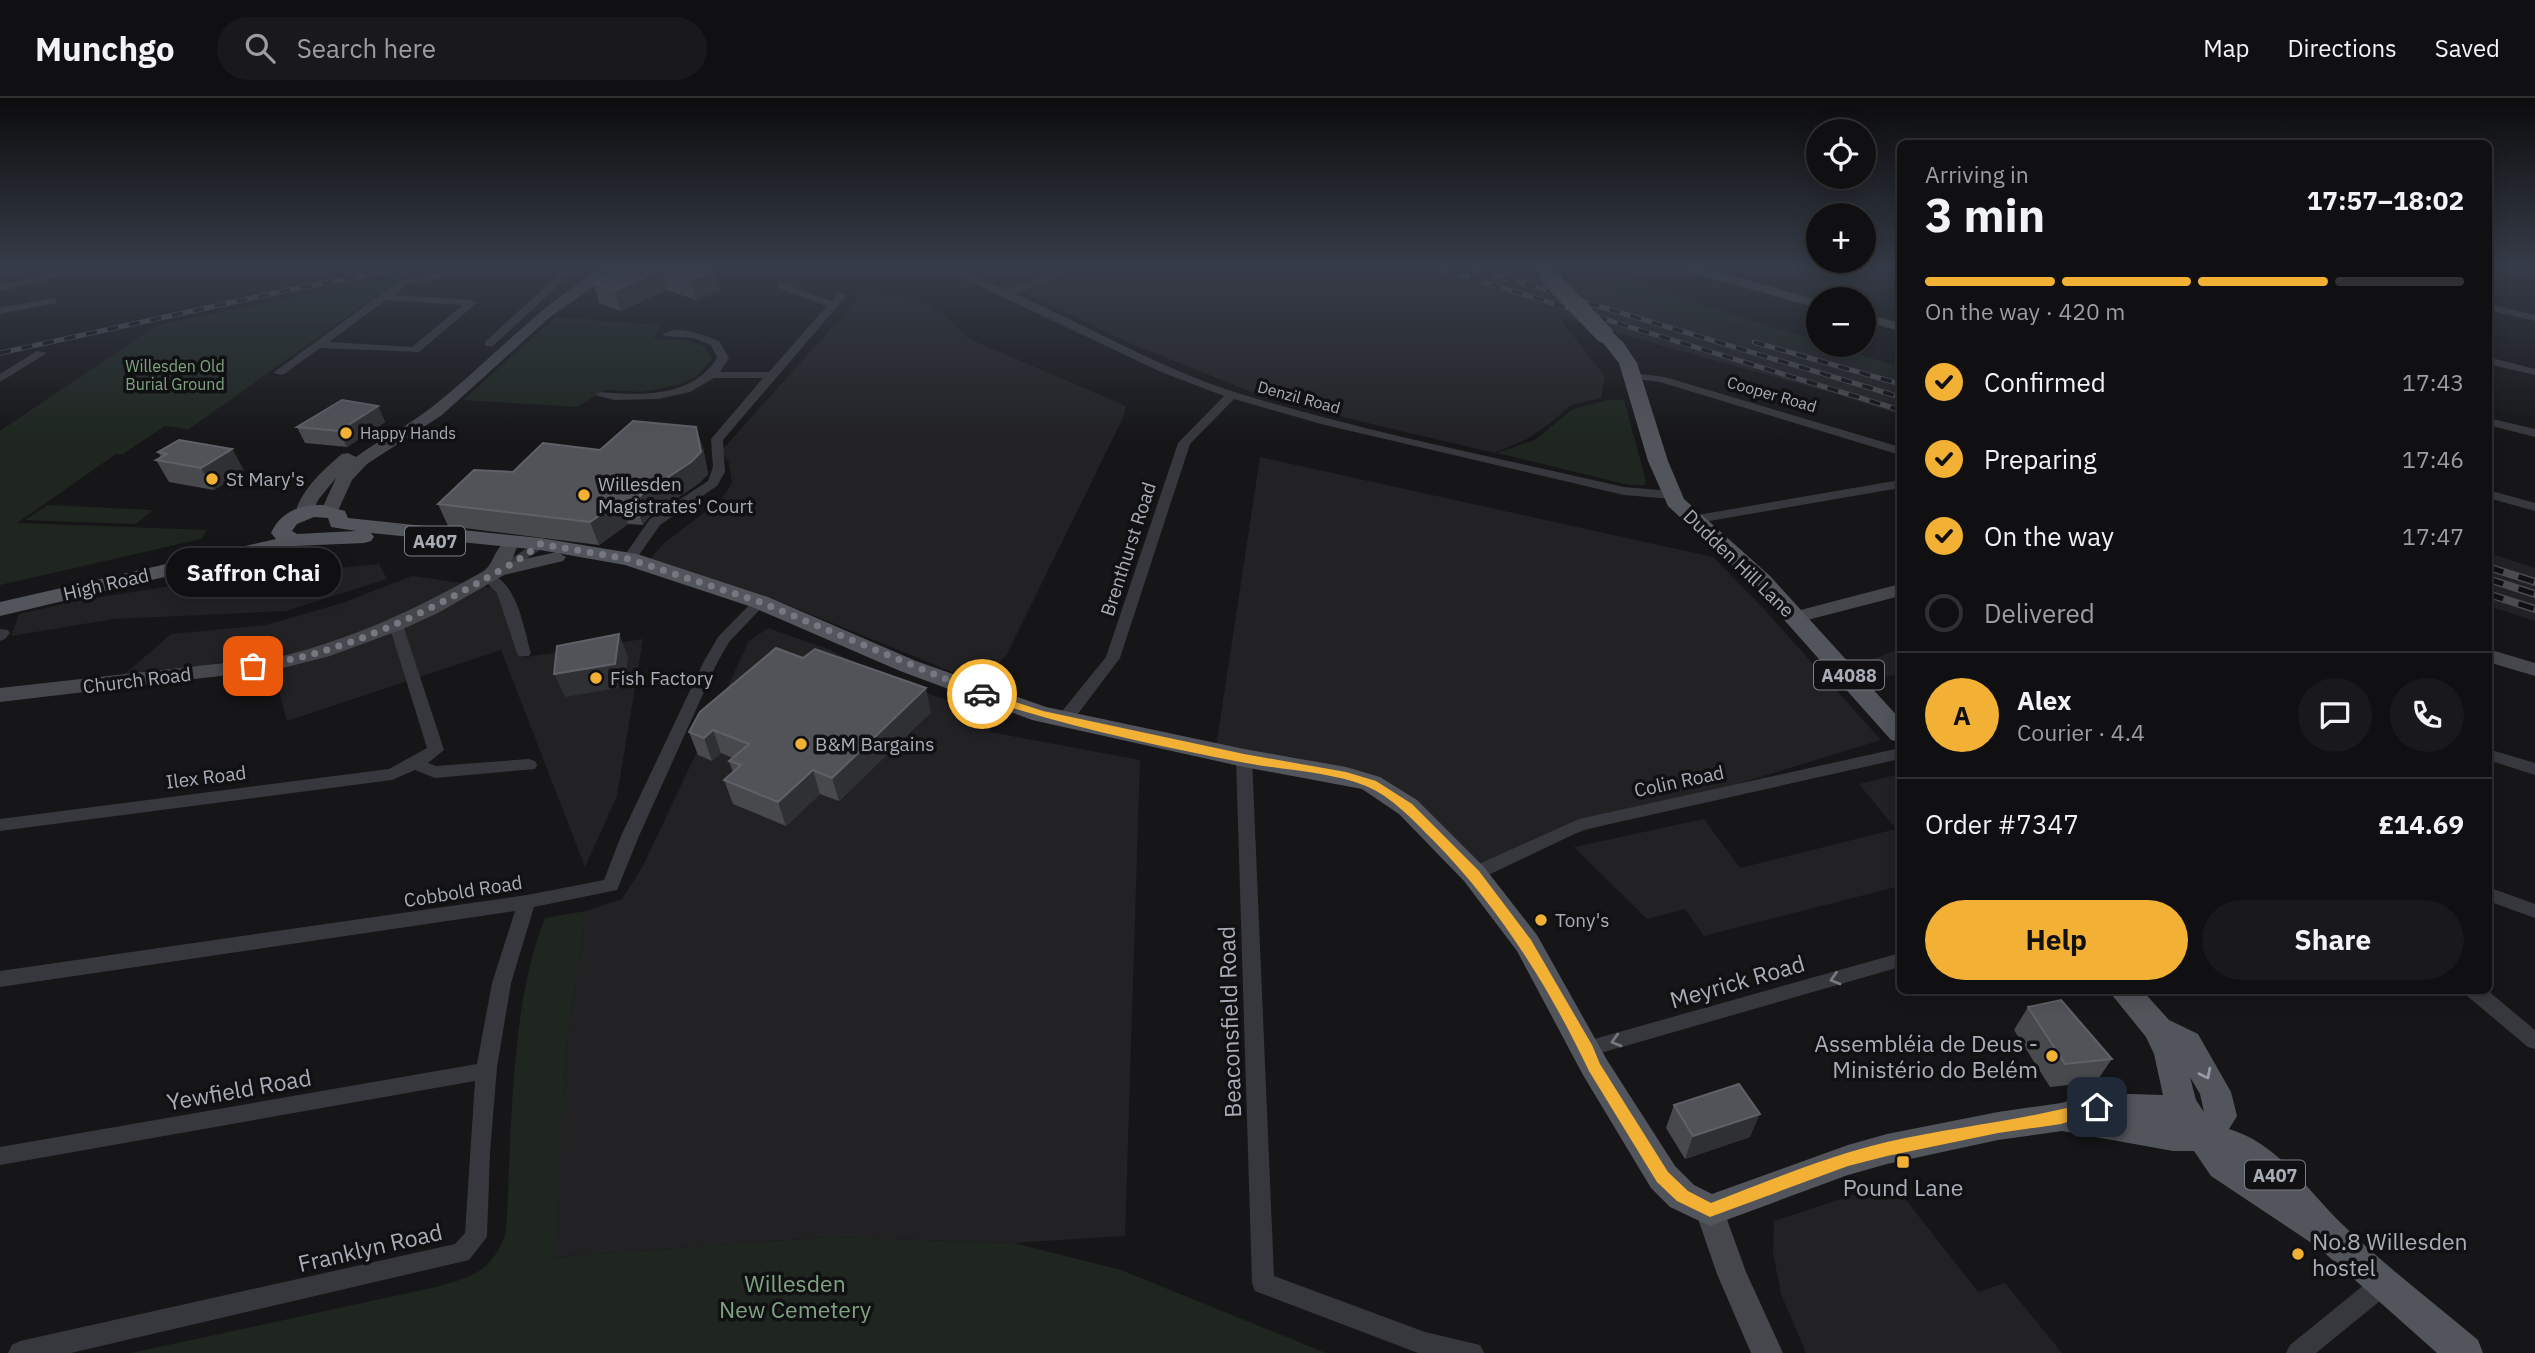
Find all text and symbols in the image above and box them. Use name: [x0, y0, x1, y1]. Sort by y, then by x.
search box: [217, 17, 707, 80]
text: Munchgo: [35, 27, 175, 70]
icon: search: [241, 29, 279, 67]
text: Search here: [297, 31, 436, 65]
text: Map: [2203, 32, 2249, 64]
text: Directions: [2287, 32, 2397, 64]
text: Saved: [2435, 32, 2500, 64]
map controls: [1806, 119, 1876, 357]
button: locate: [1806, 119, 1876, 189]
text: Arriving in: [1925, 159, 2029, 189]
text: 17:57–18:02: [2307, 183, 2464, 217]
text: 3 min: [1925, 185, 2045, 245]
button: +: [1806, 203, 1876, 273]
button: −: [1806, 287, 1876, 357]
text: On the way · 420 m: [1925, 296, 2125, 326]
park label: Willesden Old Burial Ground: [125, 356, 225, 394]
icon: check: [1925, 363, 1963, 401]
text: Confirmed: [1984, 365, 2106, 399]
text: 17:43: [2402, 367, 2464, 397]
street label: Cooper Road: [1725, 372, 1819, 416]
street label: Denzil Road: [1255, 376, 1343, 418]
place label: Happy Hands: [360, 423, 456, 443]
marker: Happy Hands: [338, 425, 354, 441]
icon: check: [1925, 440, 1963, 478]
text: Preparing: [1984, 442, 2097, 476]
text: 17:46: [2402, 444, 2464, 474]
place label: St Mary's: [226, 467, 305, 491]
marker: St Mary's: [204, 471, 220, 487]
place label: Willesden Magistrates' Court: [598, 472, 753, 518]
street label: Brenthurst Road: [1095, 479, 1161, 619]
marker: Willesden Magistrates' Court: [576, 487, 592, 503]
street label: Dudden Hill Lane: [1678, 504, 1800, 622]
icon: check: [1925, 517, 1963, 555]
text: On the way: [1984, 519, 2114, 553]
text: 17:47: [2402, 521, 2464, 551]
road number: A407: [405, 526, 465, 556]
callout: Saffron Chai: [166, 547, 340, 596]
text: Saffron Chai: [187, 557, 320, 587]
street label: High Road: [61, 563, 151, 605]
text: Delivered: [1984, 596, 2095, 630]
pin: [223, 636, 283, 696]
icon: bag: [234, 647, 272, 685]
courier: [947, 659, 1017, 729]
road number: A4088: [1814, 660, 1884, 690]
street label: Church Road: [82, 661, 192, 699]
place label: Fish Factory: [610, 666, 714, 690]
marker: Fish Factory: [588, 670, 604, 686]
icon: car: [963, 675, 1001, 713]
button: chat: [2298, 678, 2372, 752]
button: phone: [2390, 678, 2464, 752]
text: Alex: [2017, 683, 2071, 717]
text: A: [1953, 698, 1971, 732]
text: Courier · 4.4: [2017, 717, 2145, 747]
place label: B&M Bargains: [815, 732, 935, 756]
marker: B&M Bargains: [793, 736, 809, 752]
street label: Ilex Road: [164, 760, 248, 794]
street label: Colin Road: [1632, 760, 1726, 802]
text: Order #7347: [1925, 807, 2079, 841]
text: £14.69: [2378, 807, 2464, 841]
street label: Cobbold Road: [402, 870, 524, 912]
button: Help: [1925, 900, 2188, 980]
button: Share: [2202, 900, 2464, 980]
place label: Tony's: [1555, 908, 1610, 932]
marker: Tony's: [1533, 912, 1549, 928]
street label: Beaconsfield Road: [1211, 926, 1247, 1118]
street label: Meyrick Road: [1666, 947, 1808, 1015]
one-way arrow: [1829, 970, 1841, 985]
place label: Assembléia de Deus - Ministério do Belém: [1814, 1028, 2038, 1084]
one-way arrow: [1611, 1033, 1623, 1048]
marker: Assembléia de Deus - Ministério do Belém: [2044, 1048, 2060, 1064]
street label: Yewfield Road: [164, 1062, 314, 1116]
one-way arrow: [2198, 1067, 2211, 1079]
pin: [2067, 1077, 2127, 1137]
icon: home: [2078, 1088, 2116, 1126]
marker: Pound Lane: [1895, 1154, 1911, 1170]
road number: A407: [2245, 1160, 2305, 1190]
place label: Pound Lane: [1843, 1172, 1963, 1202]
street label: Franklyn Road: [295, 1216, 445, 1278]
place label: No.8 Willesden hostel: [2312, 1226, 2468, 1282]
marker: No.8 Willesden hostel: [2290, 1246, 2306, 1262]
park label: Willesden New Cemetery: [719, 1268, 872, 1324]

